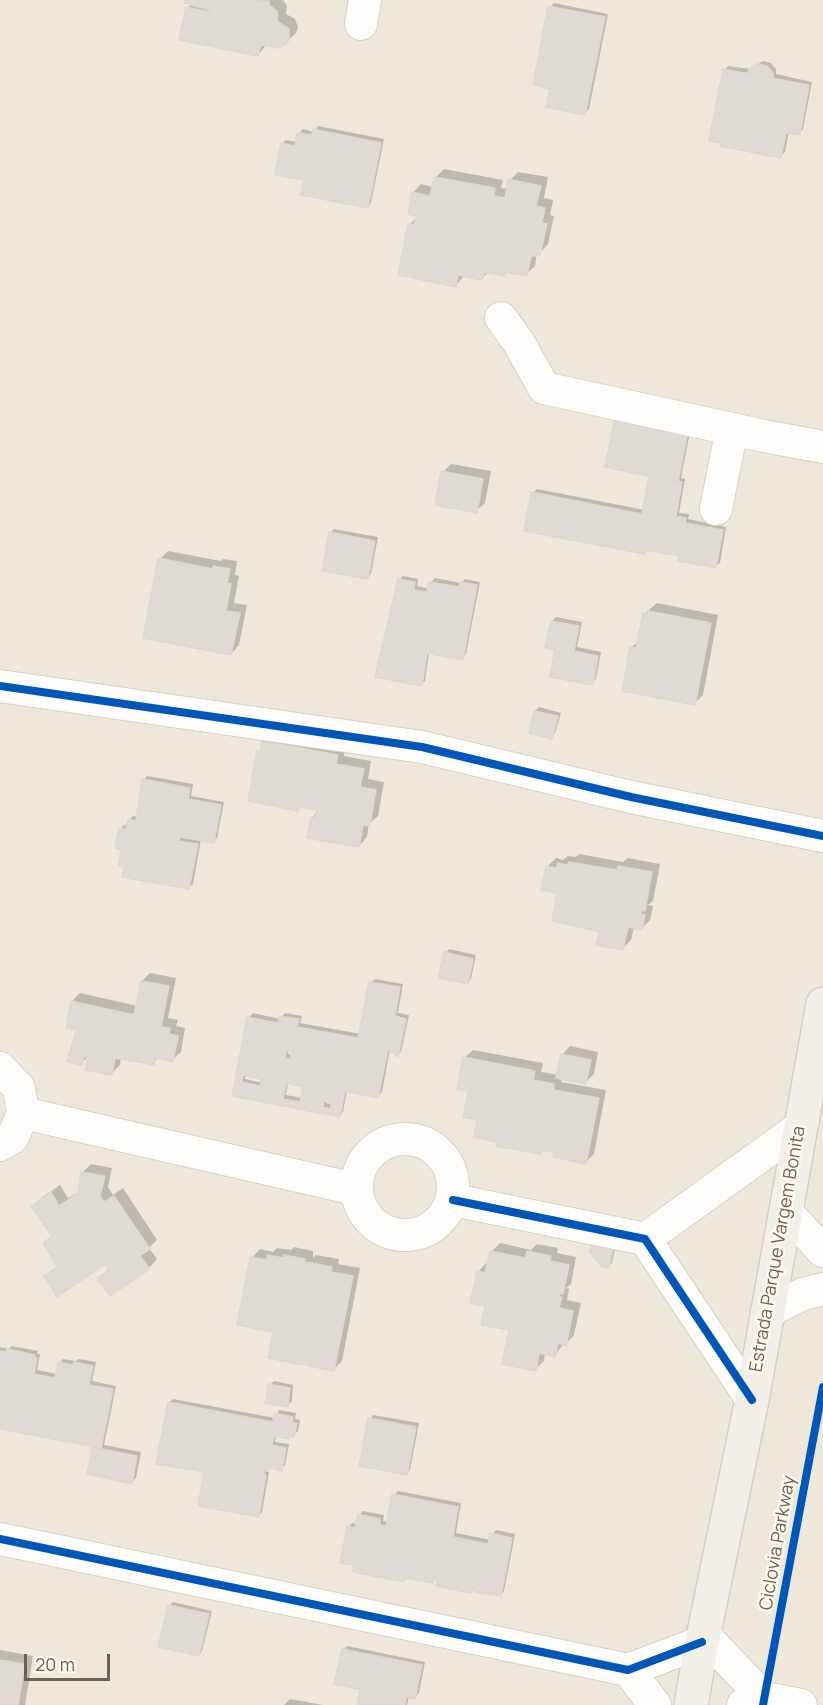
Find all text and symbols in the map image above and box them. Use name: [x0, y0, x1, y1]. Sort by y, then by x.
street label: Estrada Parque Vargem Bonita: [746, 1124, 810, 1374]
street label: Ciclovia Parkway: [756, 1474, 800, 1612]
scale bar: [27, 1642, 112, 1680]
text: 20 m: [35, 1652, 75, 1676]

